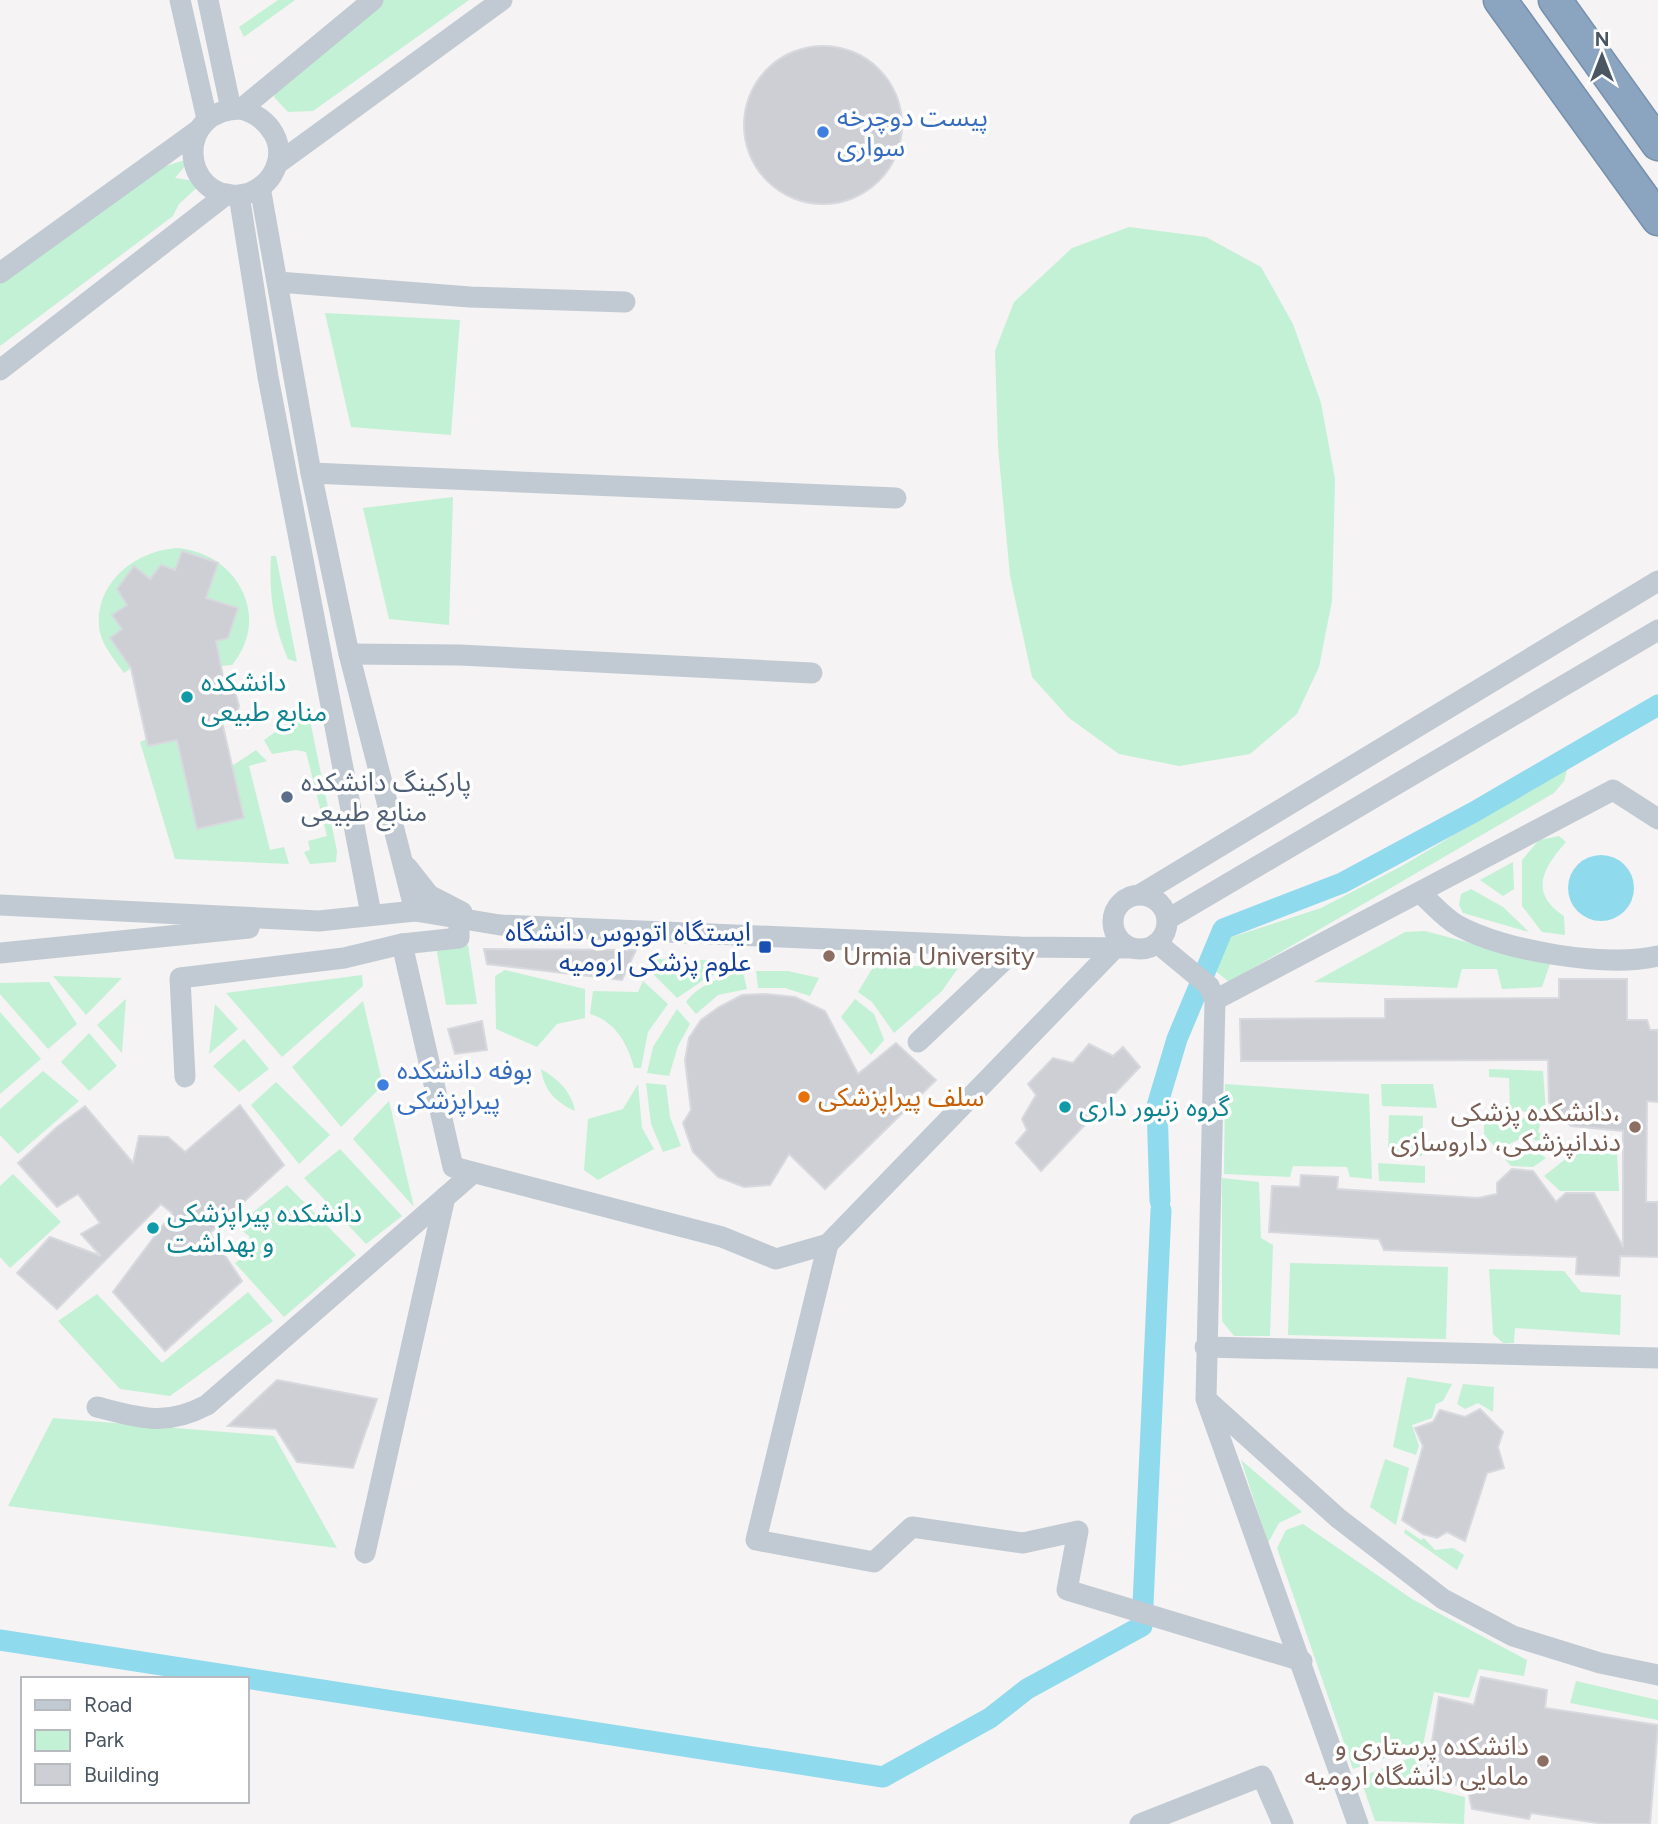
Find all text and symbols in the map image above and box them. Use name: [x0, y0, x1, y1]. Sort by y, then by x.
north arrow: [1567, 21, 1637, 91]
text: N: [1595, 28, 1609, 51]
place label: پیست دوچرخه سواری: [837, 101, 988, 163]
marker: پیست دوچرخه سواری: [815, 124, 831, 140]
place label: دانشکده منابع طبیعی: [201, 666, 327, 732]
marker: دانشکده منابع طبیعی: [179, 689, 195, 705]
place label: پارکینگ دانشکده منابع طبیعی: [301, 766, 471, 832]
marker: پارکینگ دانشکده منابع طبیعی: [279, 789, 295, 805]
place label: ایستگاه اتوبوس دانشگاه علوم پزشکی ارومیه: [505, 916, 751, 982]
marker: ایستگاه اتوبوس دانشگاه علوم پزشکی ارومیه: [757, 939, 773, 955]
place label: Urmia University: [843, 940, 1035, 972]
marker: Urmia University: [821, 948, 837, 964]
place label: بوفه دانشکده پیراپزشکی: [397, 1054, 532, 1117]
marker: بوفه دانشکده پیراپزشکی: [375, 1077, 391, 1093]
place label: سلف پیراپزشکی: [818, 1081, 984, 1114]
marker: سلف پیراپزشکی: [796, 1089, 812, 1105]
place label: گروه زنبور داری: [1079, 1091, 1230, 1123]
place label: دانشکده پزشکی، دندانپزشکی، داروسازی: [1391, 1096, 1621, 1159]
marker: گروه زنبور داری: [1057, 1099, 1073, 1115]
marker: دانشکده پزشکی، دندانپزشکی، داروسازی: [1627, 1119, 1643, 1135]
place label: دانشکده پیراپزشکی و بهداشت: [167, 1197, 362, 1259]
marker: دانشکده پیراپزشکی و بهداشت: [145, 1220, 161, 1236]
legend: [21, 1677, 248, 1803]
text: Road: [84, 1692, 132, 1717]
text: Park: [84, 1727, 125, 1752]
place label: دانشکده پرستاری و مامایی دانشگاه ارومیه: [1304, 1730, 1529, 1792]
marker: دانشکده پرستاری و مامایی دانشگاه ارومیه: [1535, 1753, 1551, 1769]
text: Building: [84, 1762, 159, 1787]

